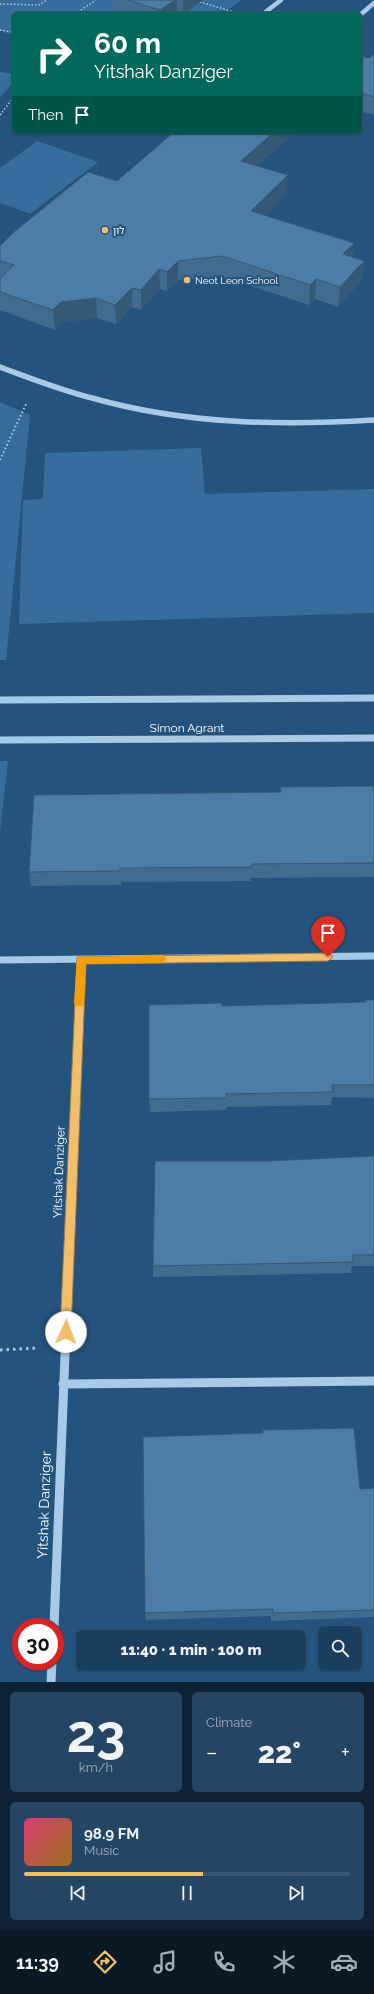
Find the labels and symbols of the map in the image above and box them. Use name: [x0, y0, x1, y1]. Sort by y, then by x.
marker: לון: [100, 225, 110, 235]
place label: לון: [113, 225, 125, 236]
marker: Neot Leon School: [182, 275, 192, 285]
place label: Neot Leon School: [195, 275, 278, 286]
street label: Simon Agrant: [150, 721, 224, 735]
pin: [311, 916, 345, 957]
street label: Yitshak Danziger: [50, 1125, 68, 1218]
position arrow: [45, 1311, 87, 1353]
street label: Yitshak Danziger: [34, 1451, 54, 1559]
speed limit sign: 30: [12, 1618, 64, 1670]

